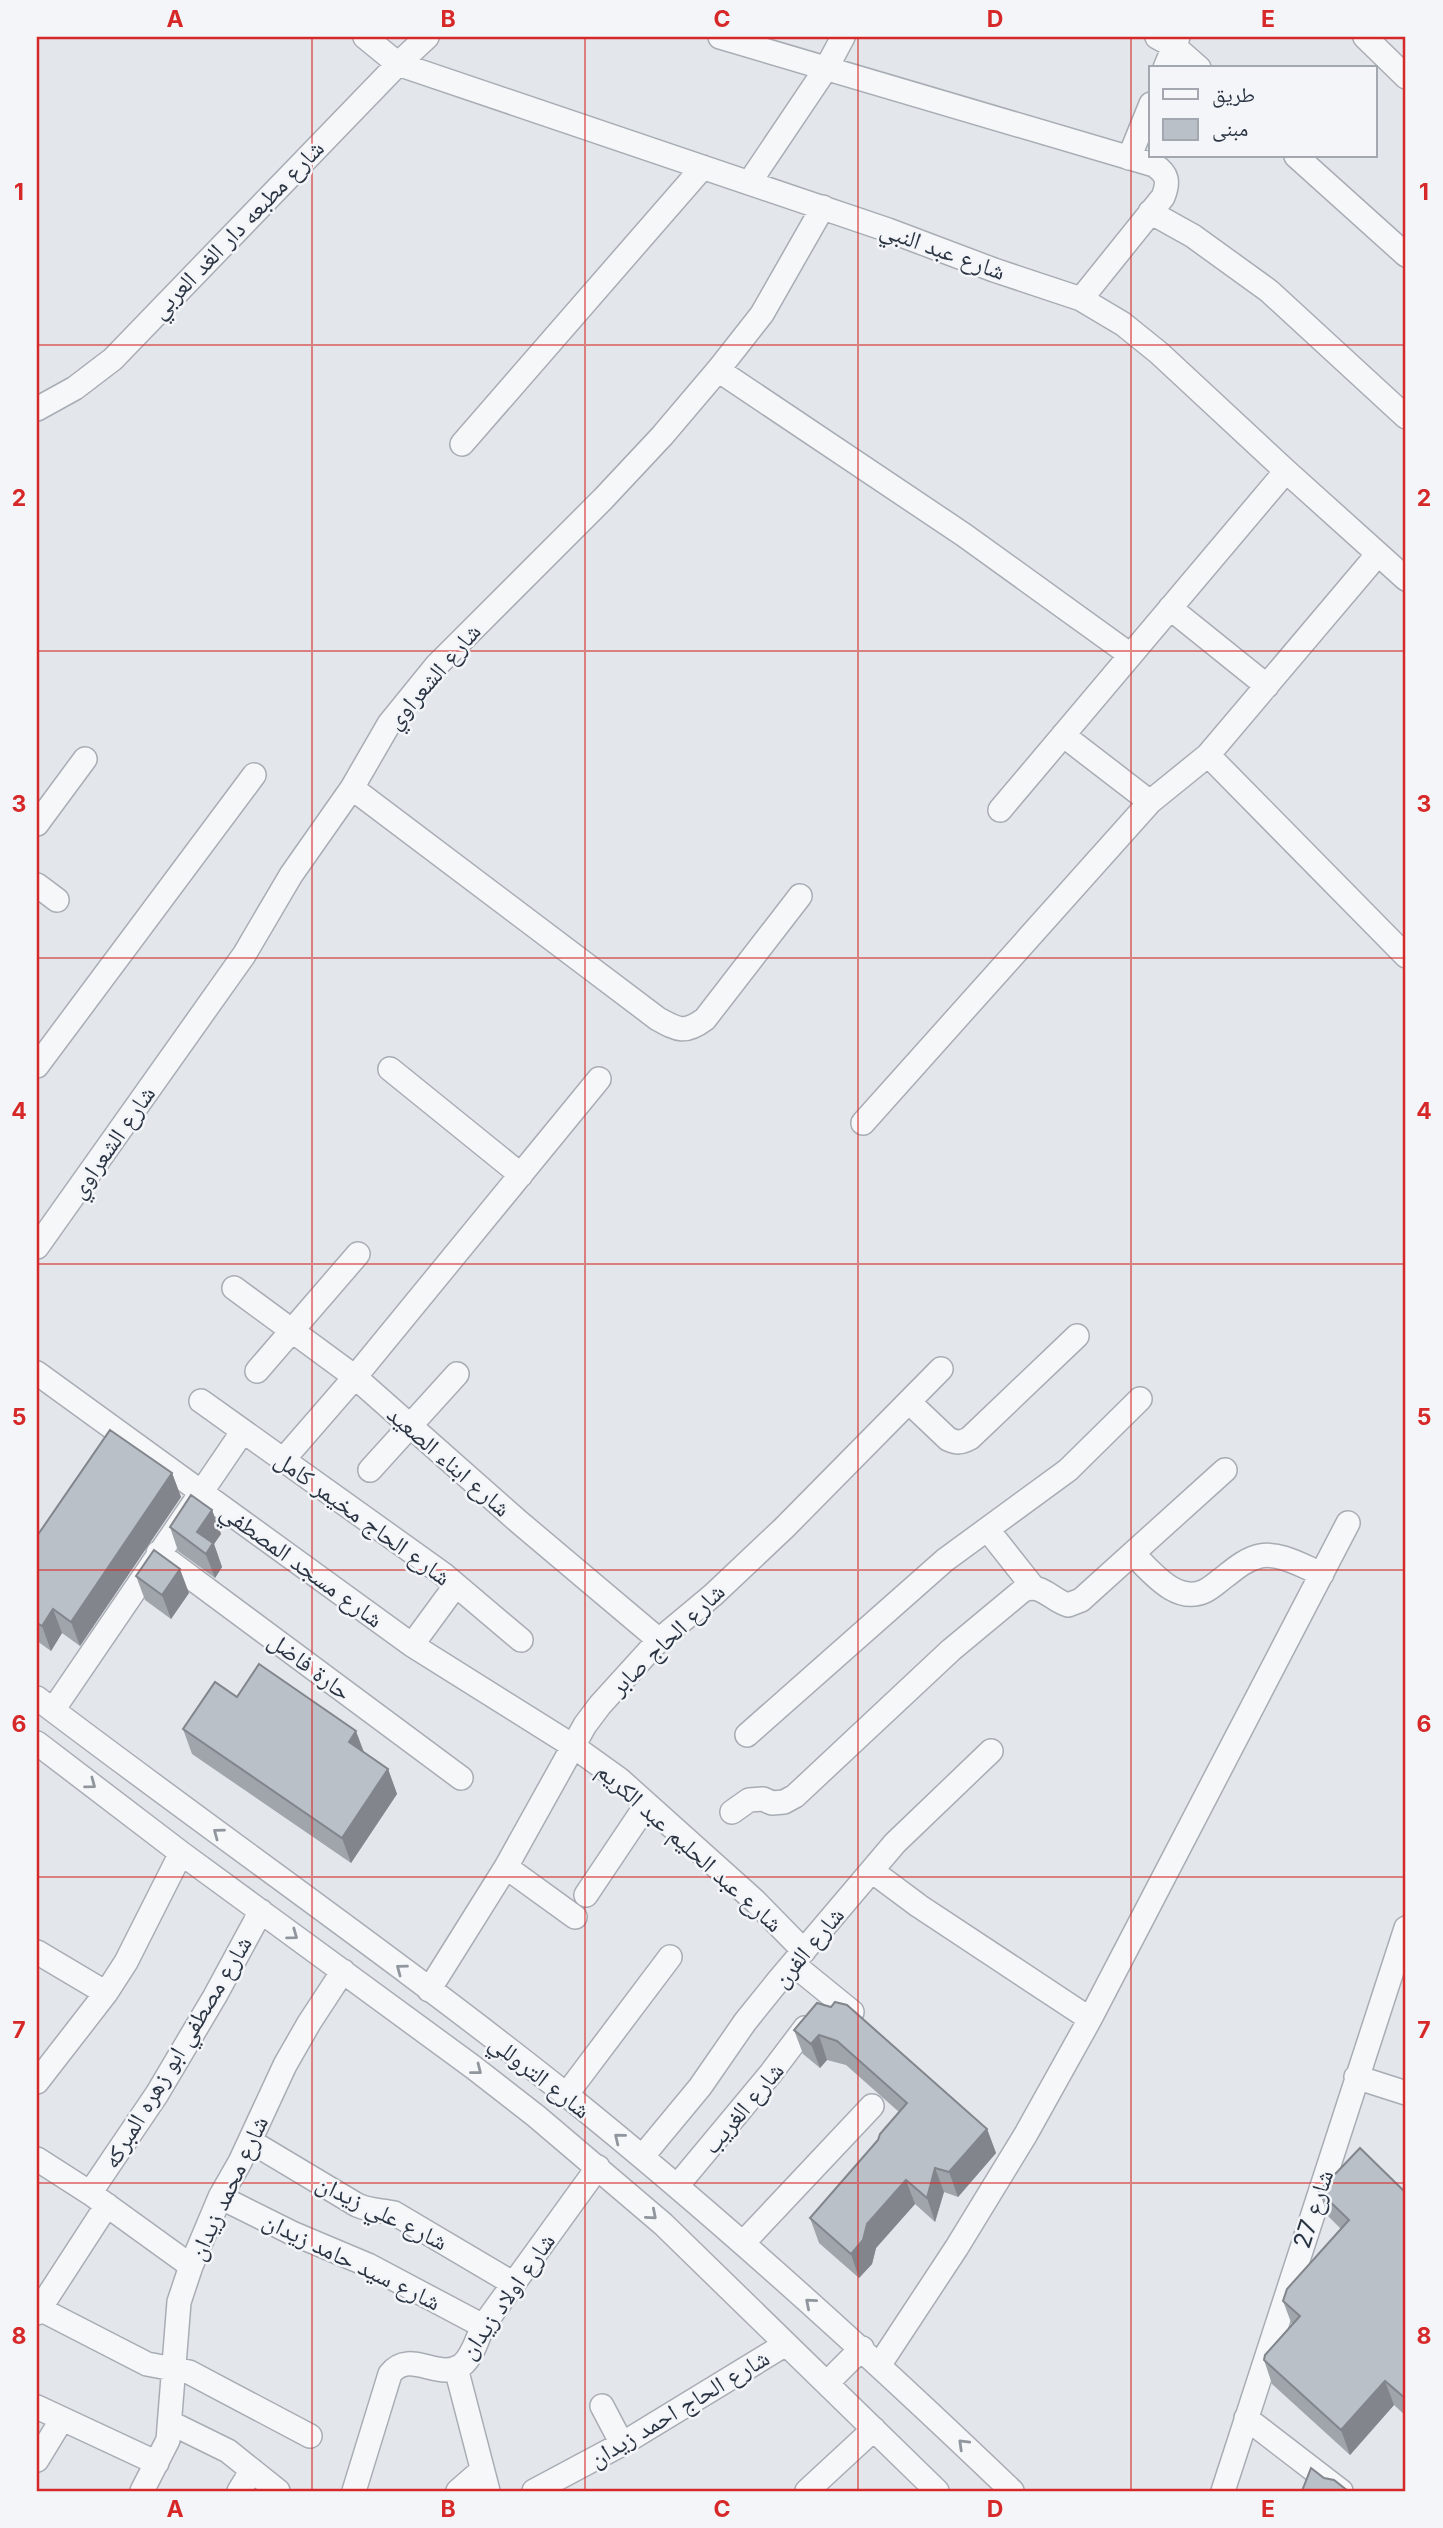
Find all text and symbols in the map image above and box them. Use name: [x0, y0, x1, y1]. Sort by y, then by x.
text: A: [166, 5, 184, 33]
text: B: [440, 5, 456, 33]
text: C: [713, 5, 731, 33]
text: D: [987, 5, 1003, 33]
text: E: [1261, 5, 1275, 33]
legend: [1149, 66, 1376, 158]
text: طريق: [1212, 82, 1255, 108]
text: مبنى: [1212, 116, 1248, 142]
street label: شارع مطبعه دار الغد العربي: [144, 134, 333, 328]
text: 1: [14, 178, 24, 206]
text: 1: [1419, 178, 1429, 206]
street label: شارع عبد النبي: [875, 214, 1009, 291]
text: 2: [12, 484, 26, 512]
text: 2: [1417, 484, 1431, 512]
street label: شارع الشعراوي: [379, 617, 491, 738]
text: 3: [12, 790, 26, 818]
text: 3: [1417, 790, 1431, 818]
street label: شارع الشعراوي: [63, 1080, 165, 1207]
text: 4: [11, 1097, 27, 1125]
text: 4: [1416, 1097, 1432, 1125]
street label: شارع ابناء الصعيد: [381, 1399, 517, 1523]
text: 5: [12, 1403, 26, 1431]
text: 5: [1417, 1403, 1431, 1431]
street label: شارع الحاج مخيمر كامل: [269, 1444, 457, 1592]
street label: شارع مسجد المصطفي: [212, 1496, 389, 1638]
street label: شارع الحاج صابر: [603, 1577, 731, 1702]
street label: حارة فاضل: [263, 1625, 357, 1707]
text: 6: [12, 1710, 26, 1738]
text: 6: [1417, 1710, 1431, 1738]
street label: شارع عبد الحليم عبد الكريم: [590, 1756, 789, 1940]
one-way arrow: [83, 1776, 96, 1789]
one-way arrow: [213, 1829, 226, 1841]
street label: شارع الفرن: [766, 1901, 851, 1994]
one-way arrow: [285, 1926, 298, 1939]
street label: شارع مصطفي ابو زهره المبركه: [96, 1931, 262, 2176]
one-way arrow: [396, 1965, 409, 1977]
text: 7: [12, 2016, 26, 2044]
text: 7: [1417, 2016, 1431, 2044]
street label: شارع التروللي: [481, 2028, 596, 2128]
street label: شارع الغريب: [696, 2056, 790, 2160]
one-way arrow: [469, 2061, 481, 2074]
street label: شارع محمد زيدان: [182, 2111, 275, 2265]
one-way arrow: [615, 2134, 627, 2147]
street label: شارع 27: [1287, 2166, 1340, 2252]
street label: شارع علي زيدان: [309, 2168, 452, 2261]
street label: شارع سيد حامد زيدان: [258, 2205, 446, 2317]
one-way arrow: [643, 2207, 656, 2219]
street label: شارع اولاد زيدان: [453, 2227, 562, 2365]
one-way arrow: [805, 2298, 818, 2311]
text: 8: [12, 2322, 26, 2350]
text: 8: [1417, 2322, 1431, 2350]
street label: شارع الحاج احمد زيدان: [584, 2343, 775, 2474]
one-way arrow: [958, 2440, 971, 2452]
text: A: [166, 2495, 184, 2523]
text: B: [440, 2495, 456, 2523]
text: C: [713, 2495, 731, 2523]
text: D: [987, 2495, 1003, 2523]
text: E: [1261, 2495, 1275, 2523]

